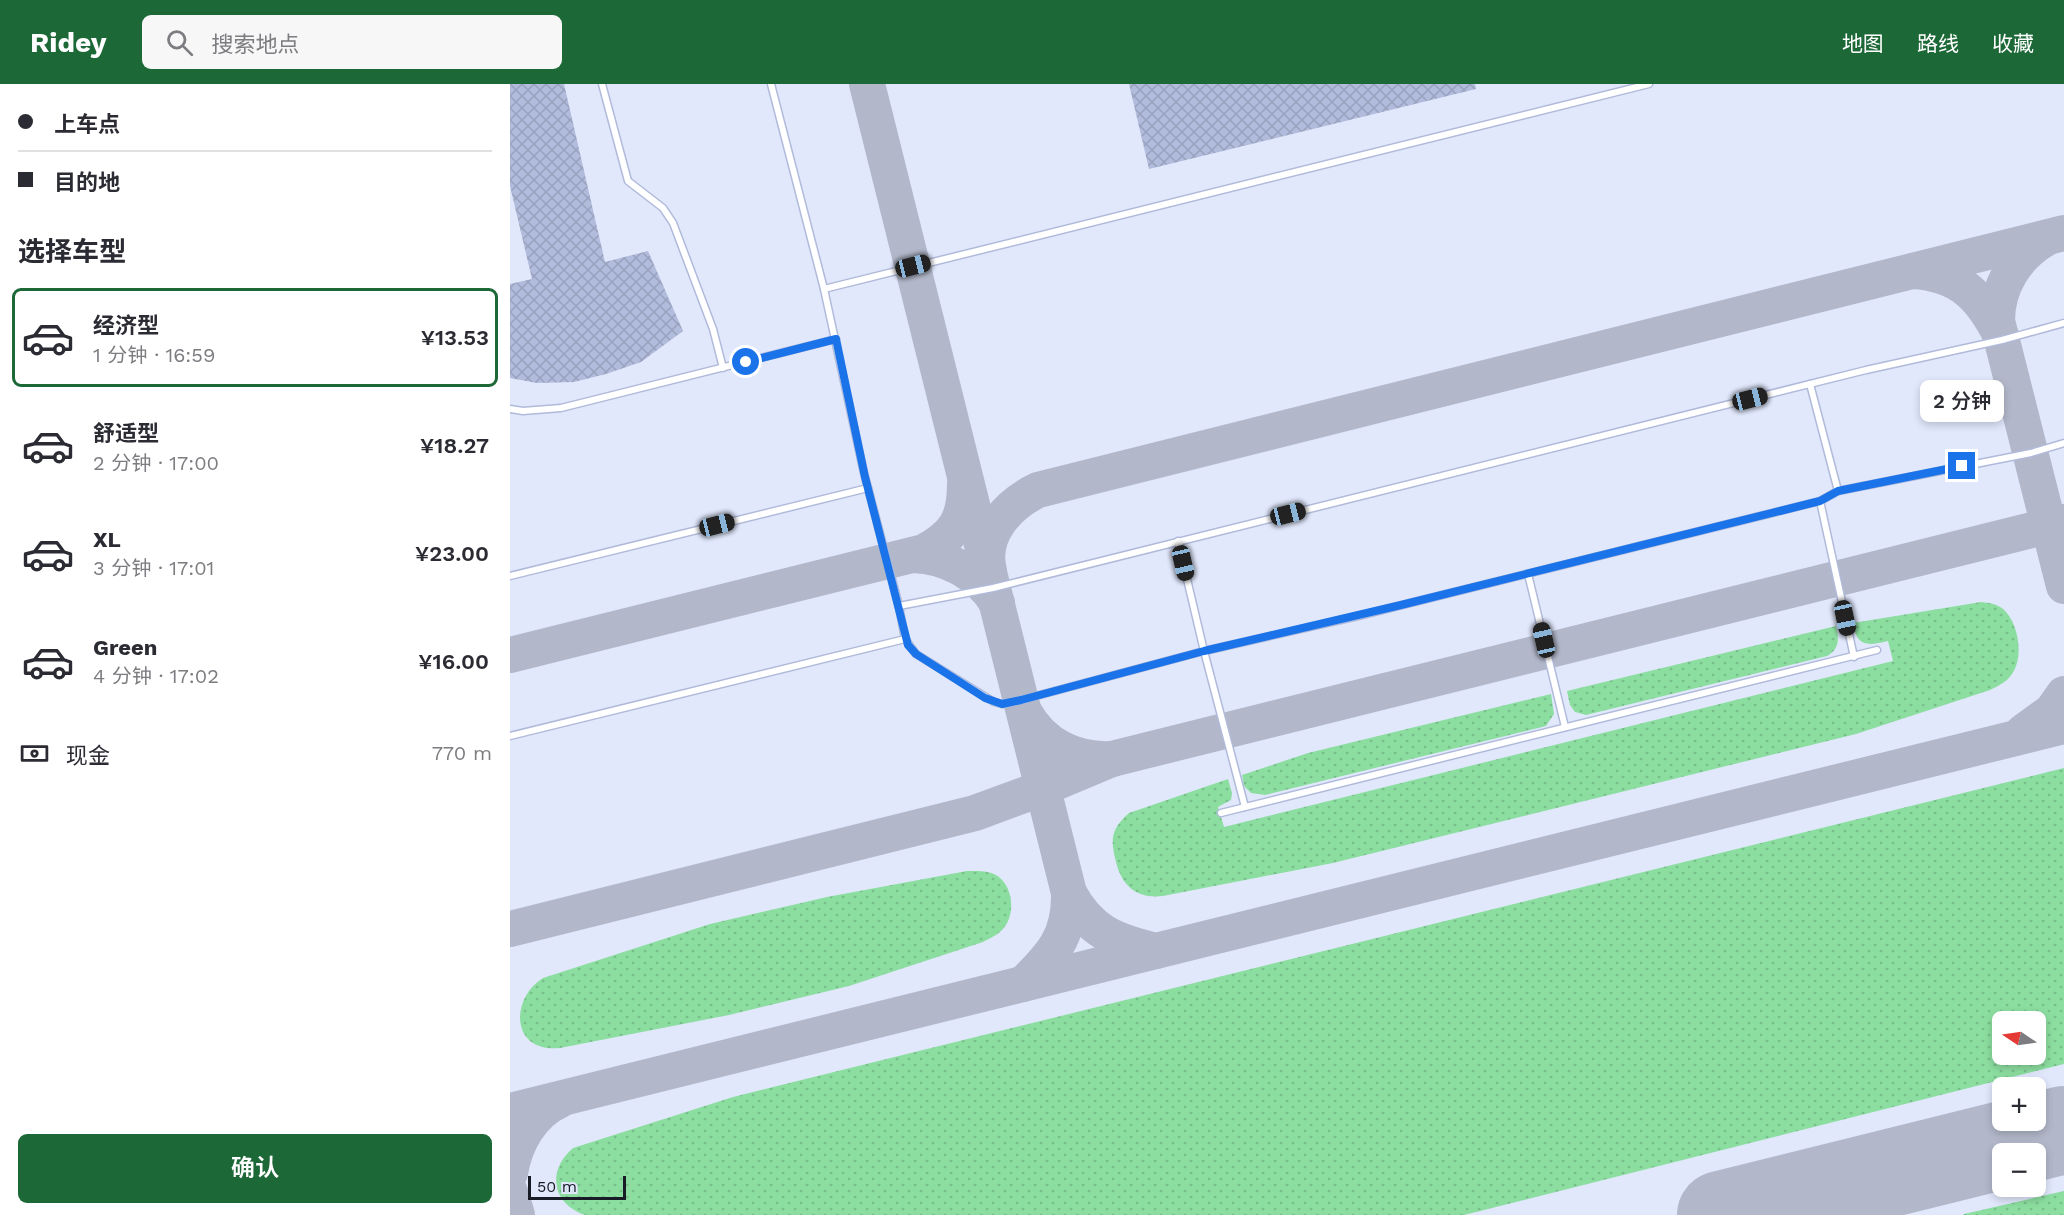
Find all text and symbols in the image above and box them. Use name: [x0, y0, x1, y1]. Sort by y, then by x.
search box: [142, 15, 562, 69]
text: Ridey: [30, 26, 106, 59]
icon: search: [163, 26, 196, 59]
text: 地图: [1842, 31, 1884, 56]
text: 路线: [1917, 31, 1959, 56]
text: 收藏: [1992, 31, 2034, 56]
text: 搜索地点: [211, 32, 299, 57]
text: 上车点: [54, 112, 120, 137]
text: 目的地: [54, 170, 120, 195]
text: 选择车型: [18, 236, 126, 268]
car: [893, 253, 933, 279]
icon: car: [21, 311, 75, 365]
text: 经济型: [93, 313, 159, 338]
text: ¥13.53: [421, 325, 489, 350]
text: 1 分钟 · 16:59: [93, 343, 215, 367]
route start: [732, 348, 759, 375]
callout: 2 分钟: [1920, 379, 2004, 421]
car: [1730, 386, 1770, 412]
text: 2 分钟: [1933, 389, 1991, 413]
icon: car: [21, 419, 75, 473]
text: 舒适型: [93, 421, 159, 446]
text: ¥18.27: [420, 433, 489, 458]
text: 2 分钟 · 17:00: [93, 451, 219, 475]
route end: [1948, 452, 1975, 479]
car: [1268, 501, 1308, 527]
car: [697, 512, 737, 538]
icon: car: [21, 527, 75, 581]
text: XL: [93, 527, 121, 552]
text: ¥23.00: [415, 541, 489, 566]
car: [1170, 543, 1196, 583]
text: 3 分钟 · 17:01: [93, 556, 214, 580]
car: [1832, 599, 1858, 637]
car: [1531, 620, 1557, 660]
icon: car: [21, 635, 75, 689]
text: Green: [93, 635, 157, 660]
text: ¥16.00: [418, 649, 489, 674]
text: 4 分钟 · 17:02: [93, 664, 219, 688]
icon: cash: [18, 737, 51, 770]
text: 770 m: [432, 741, 492, 765]
text: 现金: [66, 743, 110, 768]
north arrow: [1992, 1011, 2046, 1065]
map controls: [1992, 1011, 2046, 1197]
button: +: [1992, 1077, 2046, 1131]
button: 确认: [18, 1134, 492, 1203]
button: −: [1992, 1143, 2046, 1197]
scale bar: [528, 1173, 626, 1200]
text: 50 m: [537, 1177, 577, 1196]

